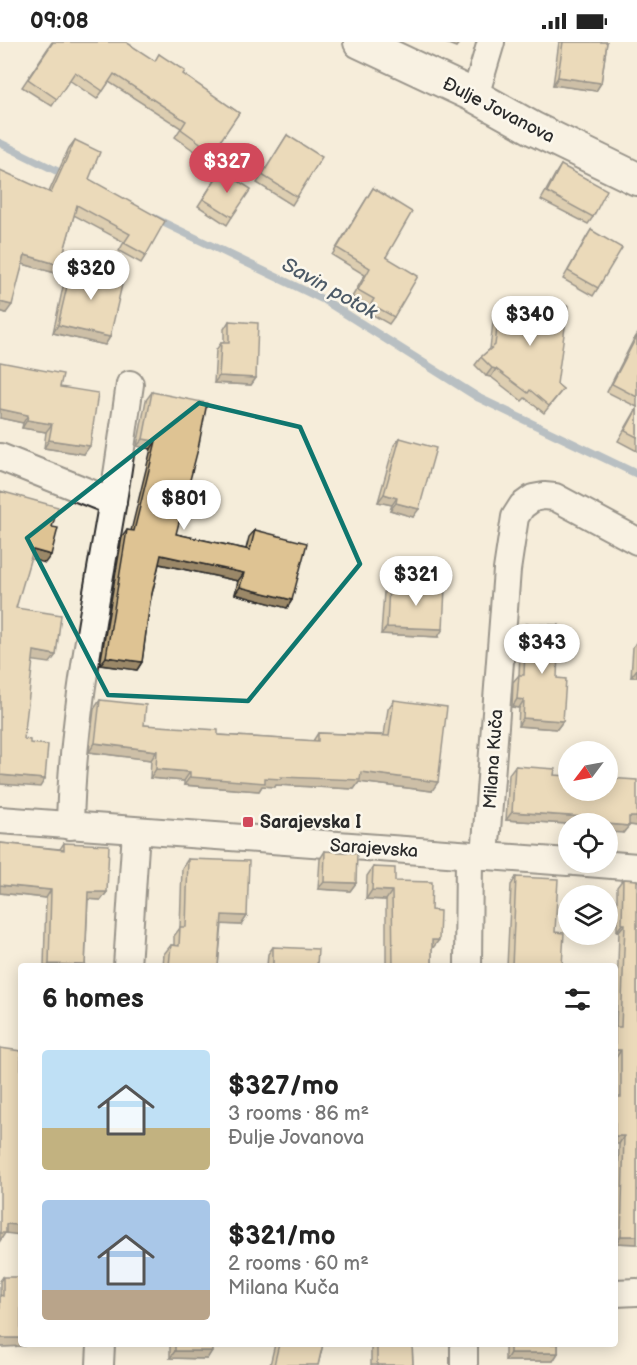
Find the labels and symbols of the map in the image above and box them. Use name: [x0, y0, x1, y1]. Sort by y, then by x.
street label: Đulje Jovanova: [439, 73, 558, 148]
pin: $327: [191, 143, 263, 194]
pin: $320: [55, 250, 127, 301]
water label: Savin potok: [278, 253, 382, 325]
pin: $340: [494, 296, 566, 347]
pin: $801: [148, 480, 220, 531]
pin: $321: [380, 556, 452, 607]
pin: $343: [506, 624, 578, 675]
street label: Milana Kuča: [480, 708, 507, 810]
north arrow: [558, 741, 618, 801]
place label: Sarajevska I: [260, 812, 361, 833]
marker: Sarajevska I: [241, 815, 255, 829]
street label: Sarajevska: [329, 835, 419, 862]

